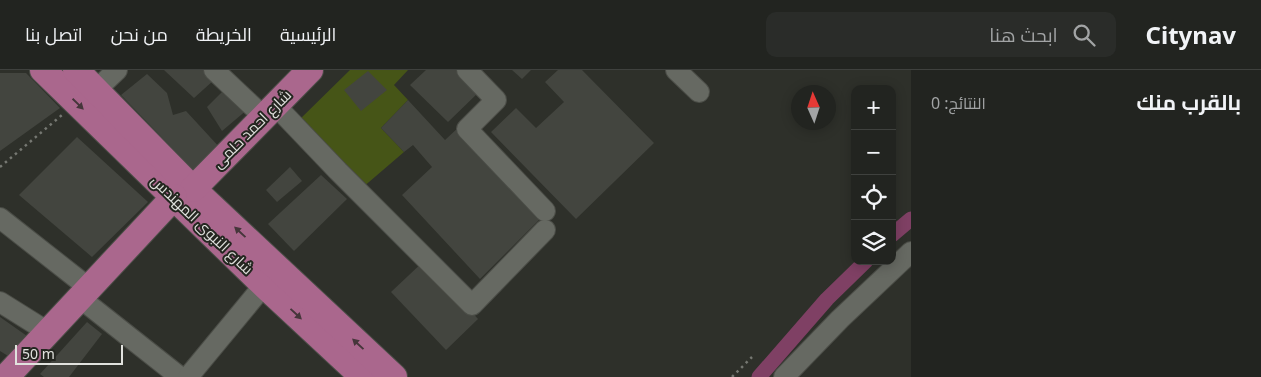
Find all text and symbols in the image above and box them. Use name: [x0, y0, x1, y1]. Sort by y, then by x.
search box: [766, 12, 1116, 57]
text: Citynav: [1146, 18, 1236, 51]
icon: search: [1070, 21, 1098, 49]
text: اتصل بنا: [25, 22, 83, 46]
text: من نحن: [111, 22, 168, 46]
text: الخريطة: [196, 22, 252, 46]
text: الرئيسية: [280, 22, 336, 46]
text: ابحث هنا: [989, 22, 1058, 48]
street label: شارع احمد حلمى: [208, 85, 296, 173]
north arrow: [791, 85, 836, 130]
map controls: [851, 85, 896, 265]
button: +: [851, 85, 896, 130]
text: بالقرب منك: [1136, 88, 1241, 116]
text: النتائج: 0: [931, 92, 986, 114]
one-way arrow: [72, 98, 84, 110]
button: −: [851, 130, 896, 175]
street label: شارع النبوى المهندس: [146, 170, 258, 280]
button: locate: [851, 175, 896, 220]
button: layers: [851, 220, 896, 265]
one-way arrow: [234, 226, 246, 238]
one-way arrow: [289, 308, 301, 320]
one-way arrow: [352, 338, 364, 350]
scale bar: [15, 342, 122, 365]
text: 50 m: [22, 344, 55, 363]

